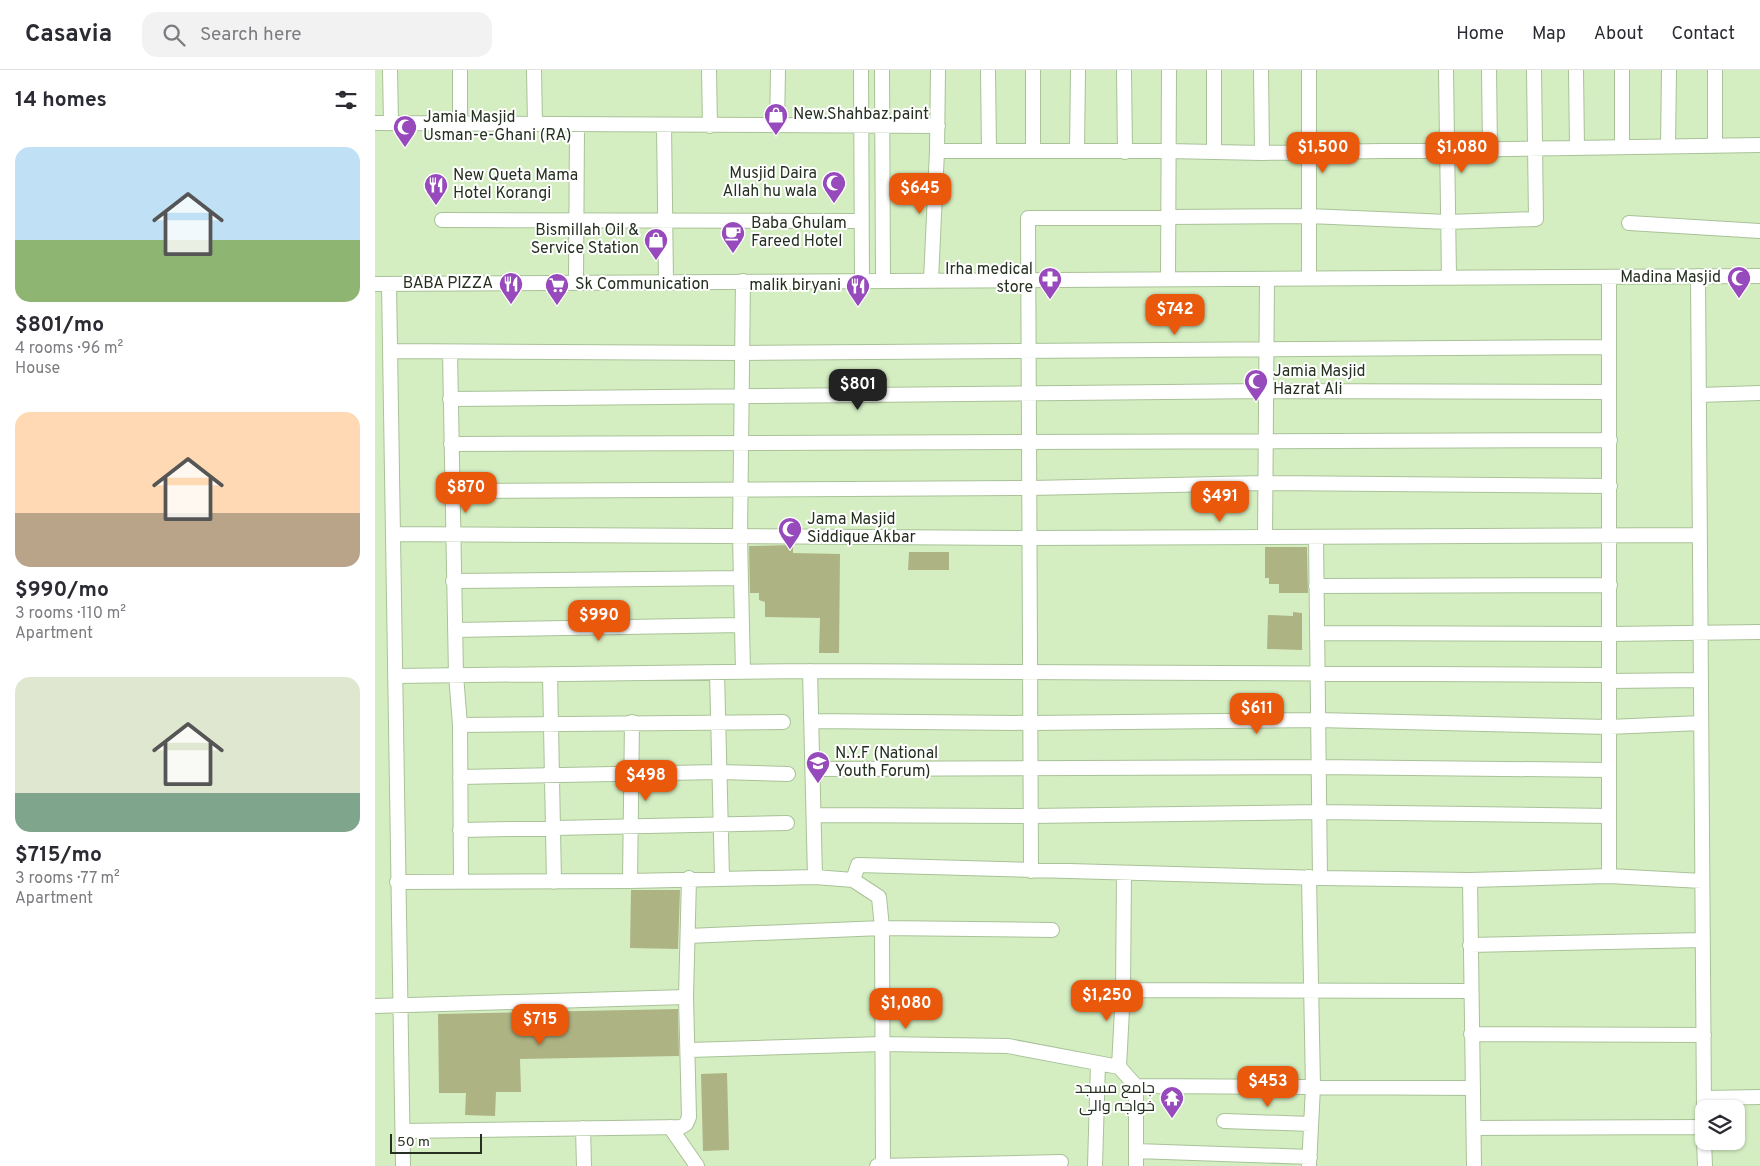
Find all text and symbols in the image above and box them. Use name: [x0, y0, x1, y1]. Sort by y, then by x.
search box: [142, 12, 492, 57]
text: Casavia: [25, 20, 112, 50]
icon: search: [160, 21, 188, 49]
text: Search here: [200, 23, 302, 47]
text: Home: [1456, 23, 1504, 46]
text: Map: [1532, 23, 1566, 46]
text: About: [1594, 23, 1643, 46]
text: Contact: [1671, 23, 1735, 46]
icon: filters: [332, 86, 360, 114]
text: 14 homes: [15, 87, 107, 114]
shop icon: New.Shahbaz.paint: [763, 102, 789, 136]
place label: New.Shahbaz.paint: [793, 105, 929, 125]
place label: Jamia Masjid Usman-e-Ghani (RA): [423, 108, 572, 146]
mosque icon: Jamia Masjid Usman-e-Ghani (RA): [392, 114, 418, 148]
pin: $1,500: [1282, 132, 1364, 174]
pin: $1,080: [1421, 132, 1503, 174]
text: $1,500: [1297, 138, 1349, 158]
text: $1,080: [1436, 138, 1488, 158]
place label: Musjid Daira Allah hu wala: [722, 164, 817, 202]
place label: New Queta Mama Hotel Korangi: [453, 166, 578, 204]
mosque icon: Musjid Daira Allah hu wala: [821, 170, 847, 204]
restaurant icon: New Queta Mama Hotel Korangi: [423, 172, 449, 206]
pin: $645: [890, 172, 950, 215]
icon: home: [143, 179, 233, 269]
text: $645: [900, 179, 940, 199]
place label: Baba Ghulam Fareed Hotel: [751, 214, 847, 252]
cafe icon: Baba Ghulam Fareed Hotel: [720, 220, 746, 254]
place label: Bismillah Oil & Service Station: [531, 221, 639, 259]
shop icon: Bismillah Oil & Service Station: [643, 227, 669, 261]
place label: Irha medical store: [945, 260, 1033, 298]
mosque icon: Madina Masjid: [1726, 265, 1752, 299]
pharmacy icon: Irha medical store: [1037, 266, 1063, 300]
place label: Madina Masjid: [1620, 268, 1721, 288]
restaurant icon: BABA PIZZA: [498, 271, 524, 305]
supermarket icon: Sk Communication: [544, 272, 570, 306]
restaurant icon: malik biryani: [845, 273, 871, 307]
place label: BABA PIZZA: [403, 274, 493, 294]
place label: Sk Communication: [575, 275, 709, 295]
place label: malik biryani: [749, 276, 841, 296]
pin: $742: [1145, 294, 1205, 336]
text: $742: [1157, 300, 1194, 320]
text: $801/mo: [15, 312, 104, 339]
text: 4 rooms · 96 m²: [15, 339, 123, 359]
text: House: [15, 359, 60, 379]
place label: Jamia Masjid Hazrat Ali: [1273, 362, 1366, 400]
pin: $801: [828, 368, 888, 411]
mosque icon: Jamia Masjid Hazrat Ali: [1243, 368, 1269, 402]
text: $801: [840, 375, 876, 395]
icon: home: [143, 444, 233, 534]
pin: $870: [436, 472, 496, 514]
text: $870: [447, 478, 485, 498]
pin: $491: [1190, 480, 1250, 523]
text: $491: [1202, 487, 1238, 507]
place label: Jama Masjid Siddique Akbar: [807, 510, 916, 548]
mosque icon: Jama Masjid Siddique Akbar: [777, 516, 803, 550]
text: $990/mo: [15, 577, 109, 604]
pin: $990: [569, 600, 629, 642]
text: 3 rooms · 110 m²: [15, 604, 126, 624]
text: $990: [579, 606, 619, 626]
text: Apartment: [15, 624, 93, 644]
pin: $611: [1227, 692, 1287, 735]
text: $611: [1241, 699, 1273, 719]
icon: home: [143, 709, 233, 799]
place label: N.Y.F (National Youth Forum): [835, 744, 938, 782]
school or university icon: N.Y.F (National Youth Forum): [805, 750, 831, 784]
pin: $498: [616, 760, 676, 802]
text: $498: [626, 766, 666, 786]
text: $715/mo: [15, 842, 102, 869]
text: 3 rooms · 77 m²: [15, 869, 120, 889]
text: Apartment: [15, 889, 93, 909]
pin: $1,250: [1066, 980, 1148, 1022]
text: $1,250: [1082, 986, 1132, 1006]
pin: $1,080: [865, 988, 947, 1030]
text: $1,080: [880, 994, 932, 1014]
pin: $715: [510, 1004, 570, 1046]
text: $715: [523, 1010, 557, 1030]
pin: $453: [1238, 1066, 1298, 1108]
text: $453: [1248, 1072, 1288, 1092]
place label: جامع مسجد خواجہ والی: [1075, 1079, 1155, 1117]
temple icon: جامع مسجد خواجہ والی: [1159, 1085, 1185, 1119]
map controls: [1695, 1100, 1745, 1150]
button: layers: [1695, 1100, 1745, 1150]
scale bar: [390, 1131, 483, 1154]
text: 50 m: [397, 1134, 430, 1151]

